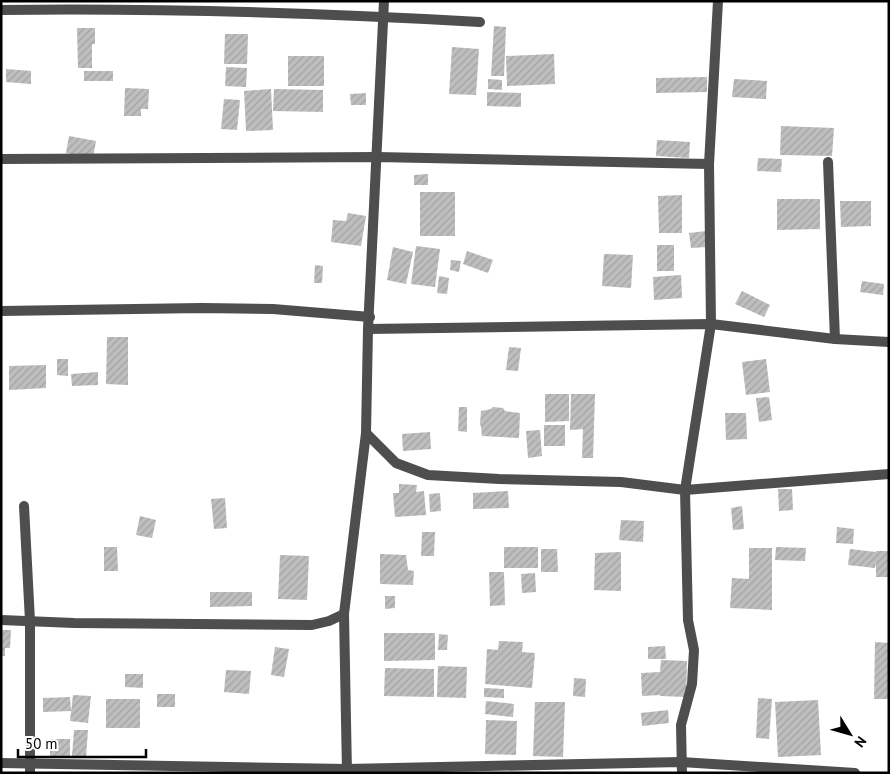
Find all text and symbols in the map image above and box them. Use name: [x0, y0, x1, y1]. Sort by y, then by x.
north arrow: [825, 709, 875, 759]
scale bar: [18, 726, 145, 758]
text: N: [850, 733, 870, 751]
text: 50 m: [25, 734, 58, 753]

